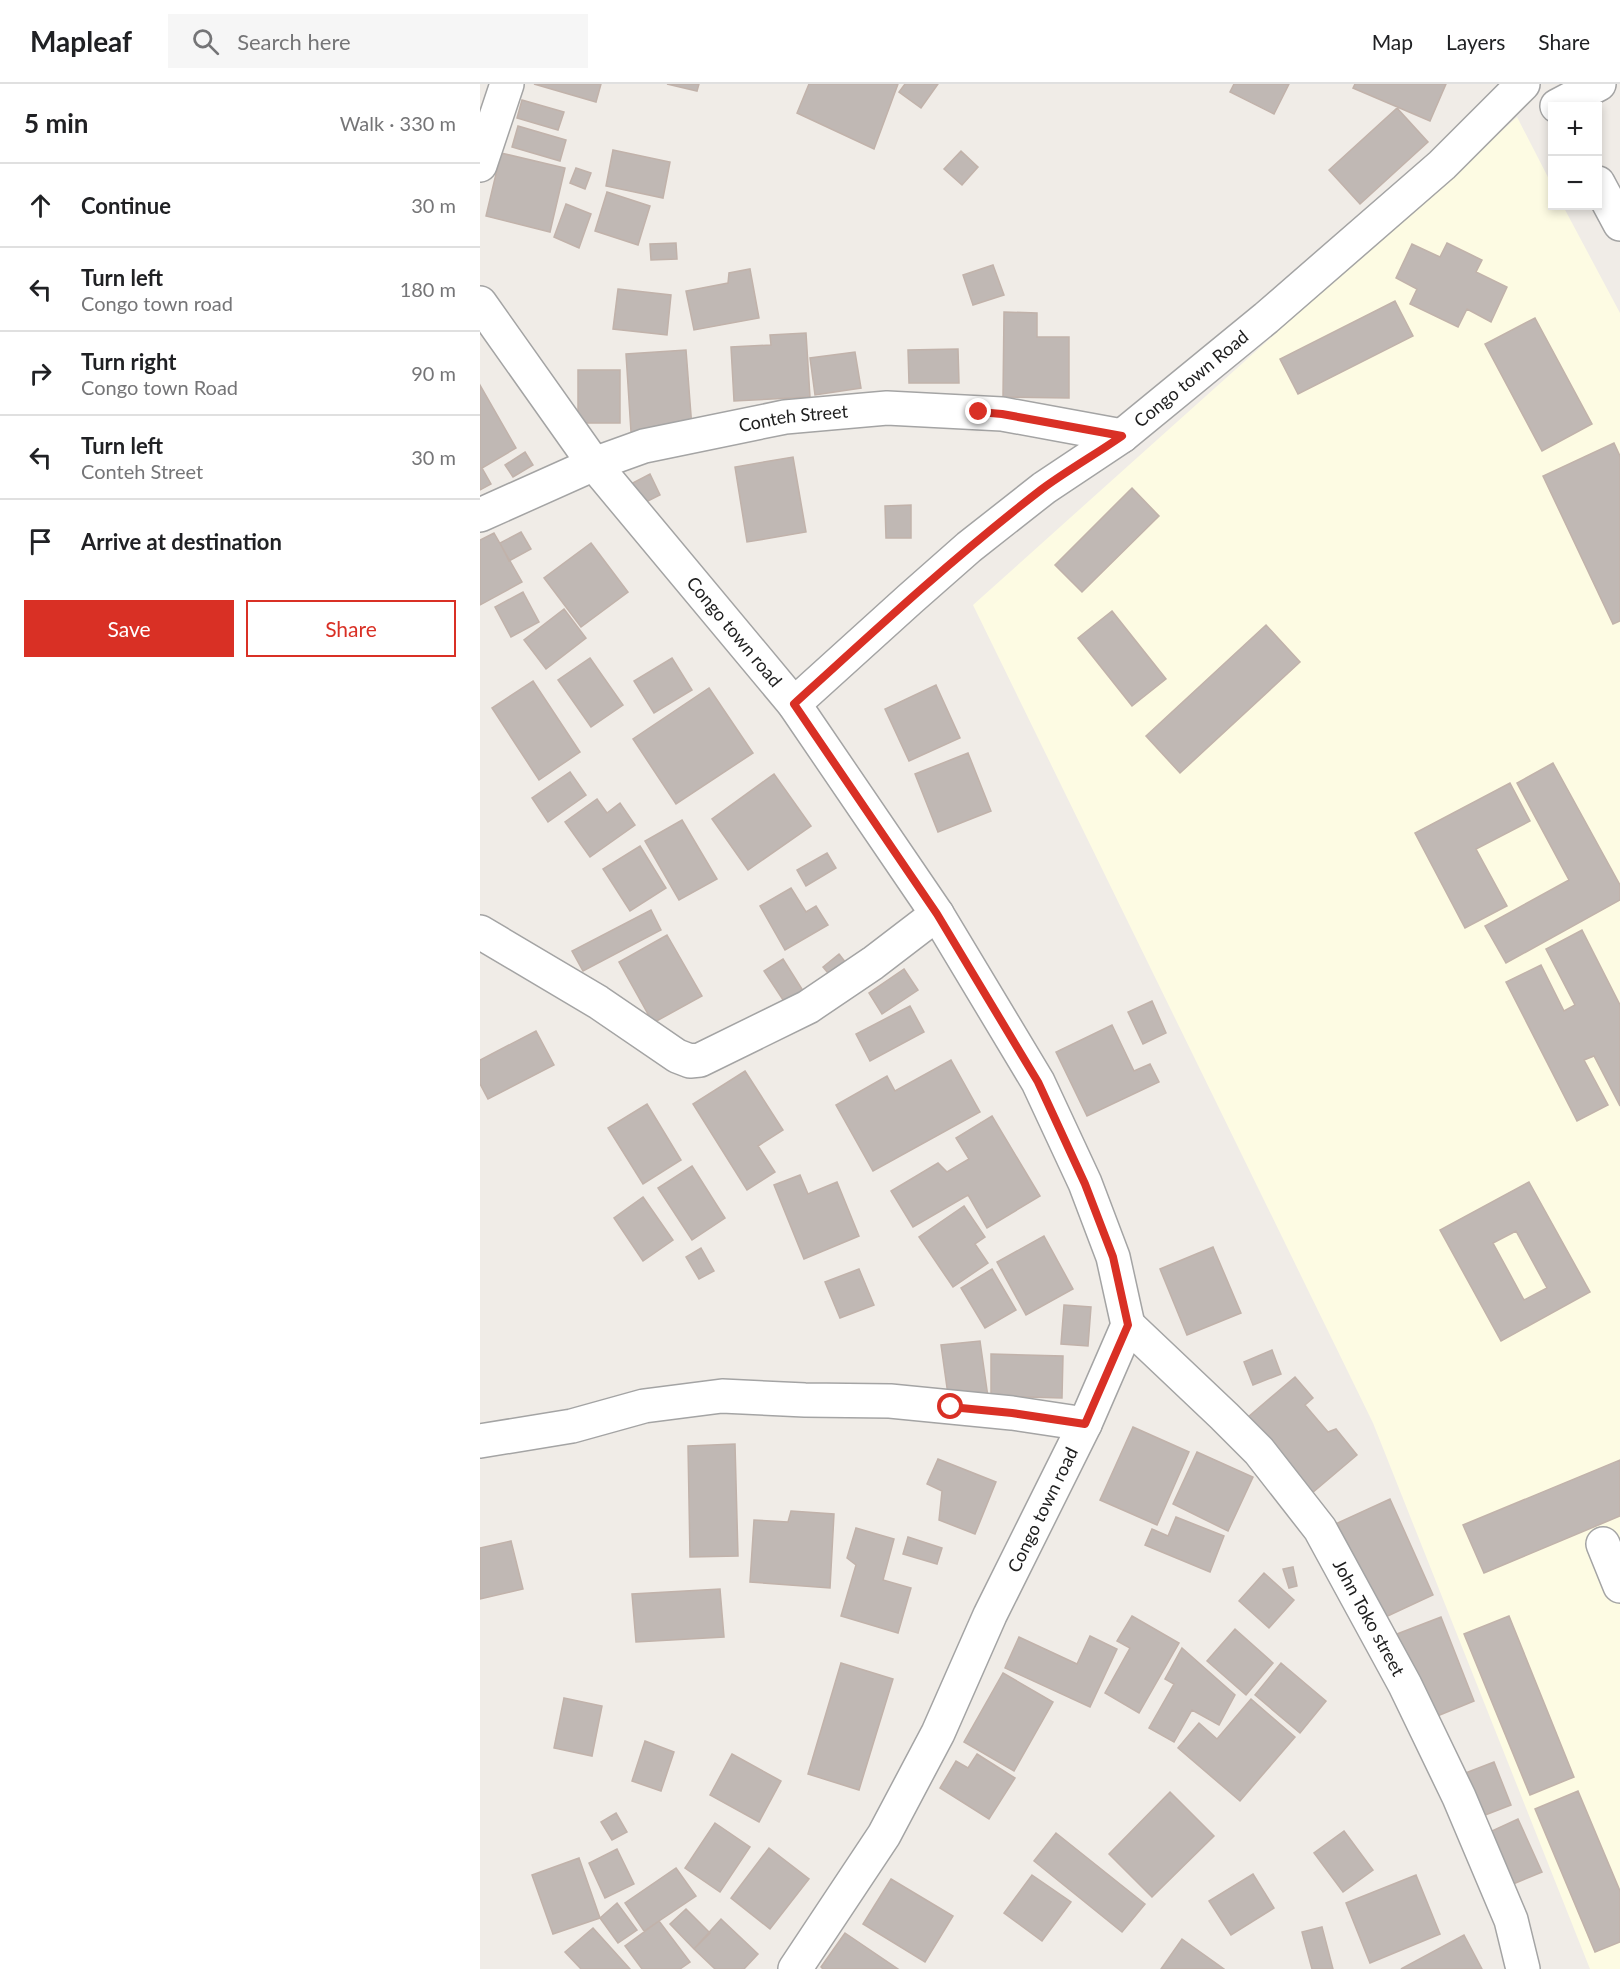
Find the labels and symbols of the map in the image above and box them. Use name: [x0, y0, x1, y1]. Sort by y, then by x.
street label: Congo town Road: [1129, 325, 1252, 432]
route end: [965, 398, 991, 424]
street label: Conteh Street: [737, 399, 849, 436]
street label: Congo town road: [683, 572, 787, 691]
route start: [937, 1393, 963, 1419]
street label: Congo town road: [1002, 1443, 1082, 1576]
street label: John Toko street: [1329, 1555, 1410, 1680]

